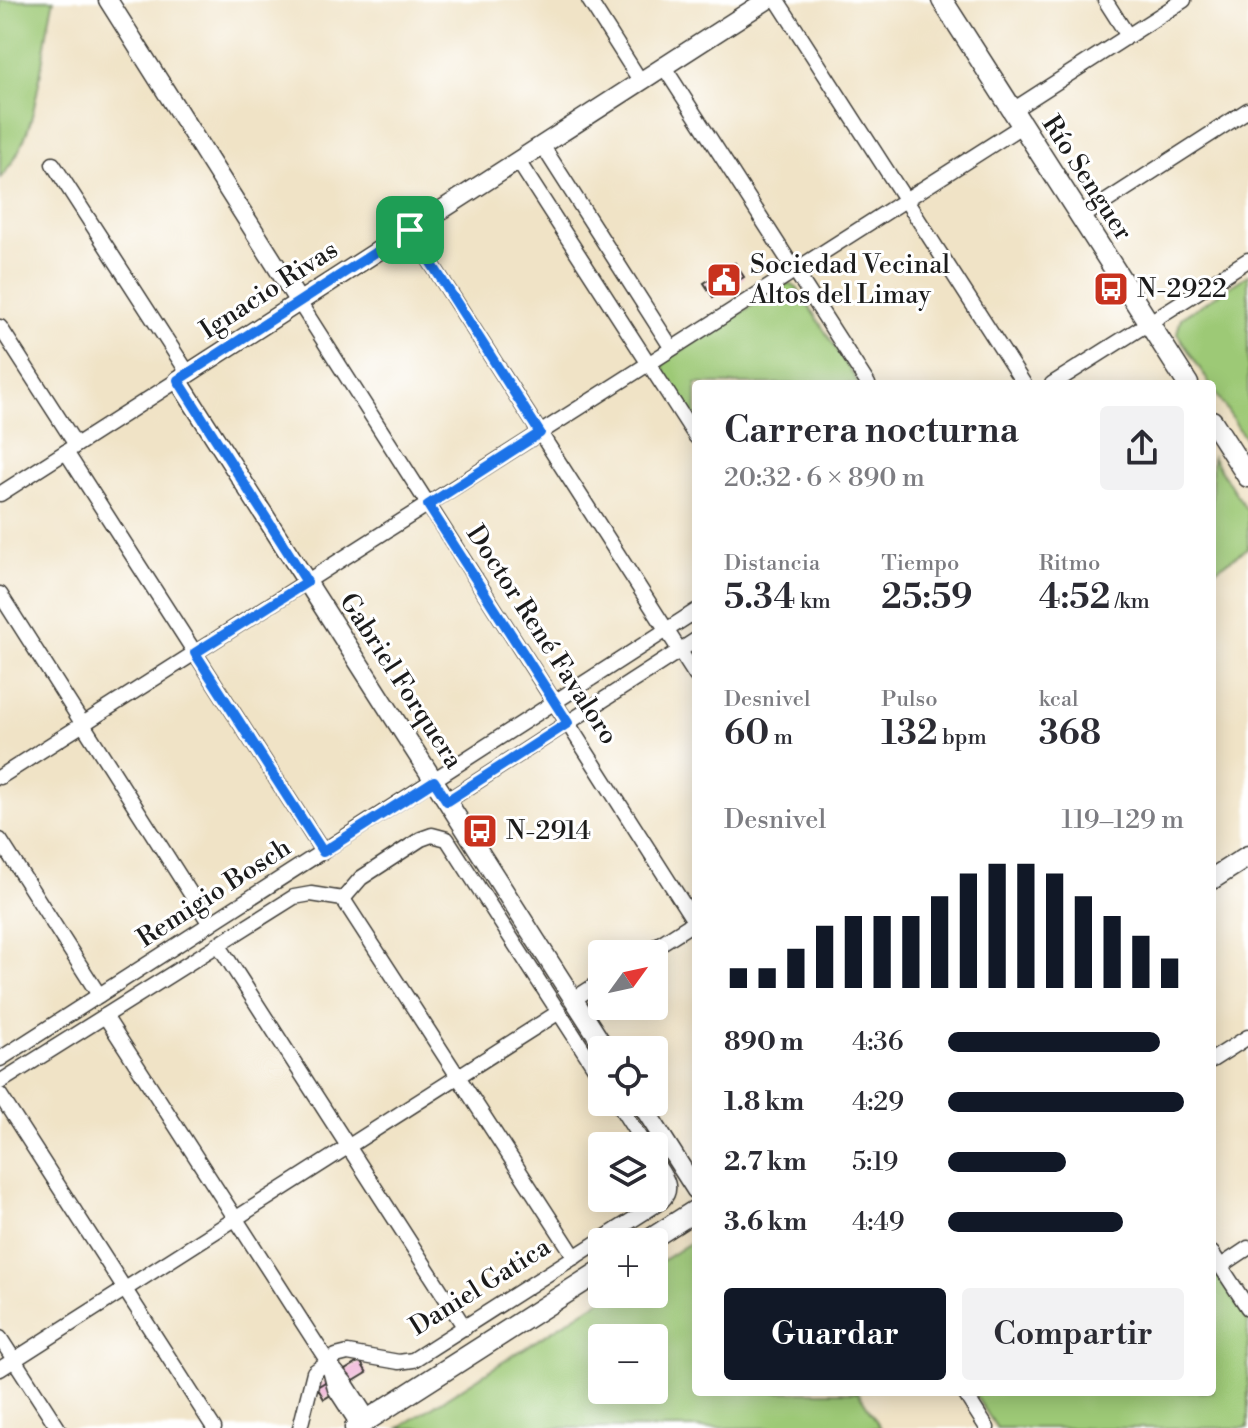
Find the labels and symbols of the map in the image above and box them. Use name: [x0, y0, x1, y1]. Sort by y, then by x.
street label: Río Senguer: [1035, 109, 1139, 247]
pin: [376, 196, 444, 264]
street label: Ignacio Rivas: [194, 234, 344, 346]
place label: Sociedad Vecinal Altos del Limay: [749, 249, 950, 311]
public building icon: Sociedad Vecinal Altos del Limay: [705, 261, 743, 299]
bus stop icon: N-2922: [1092, 270, 1130, 308]
place label: N-2922: [1137, 273, 1227, 305]
street label: Doctor René Favaloro: [459, 519, 625, 751]
street label: Gabriel Forquera: [332, 587, 470, 775]
bus stop icon: N-2914: [461, 812, 499, 850]
place label: N-2914: [506, 815, 591, 847]
street label: Remigio Bosch: [131, 831, 297, 955]
north arrow: [588, 940, 668, 1020]
street label: Daniel Gatica: [404, 1231, 557, 1343]

